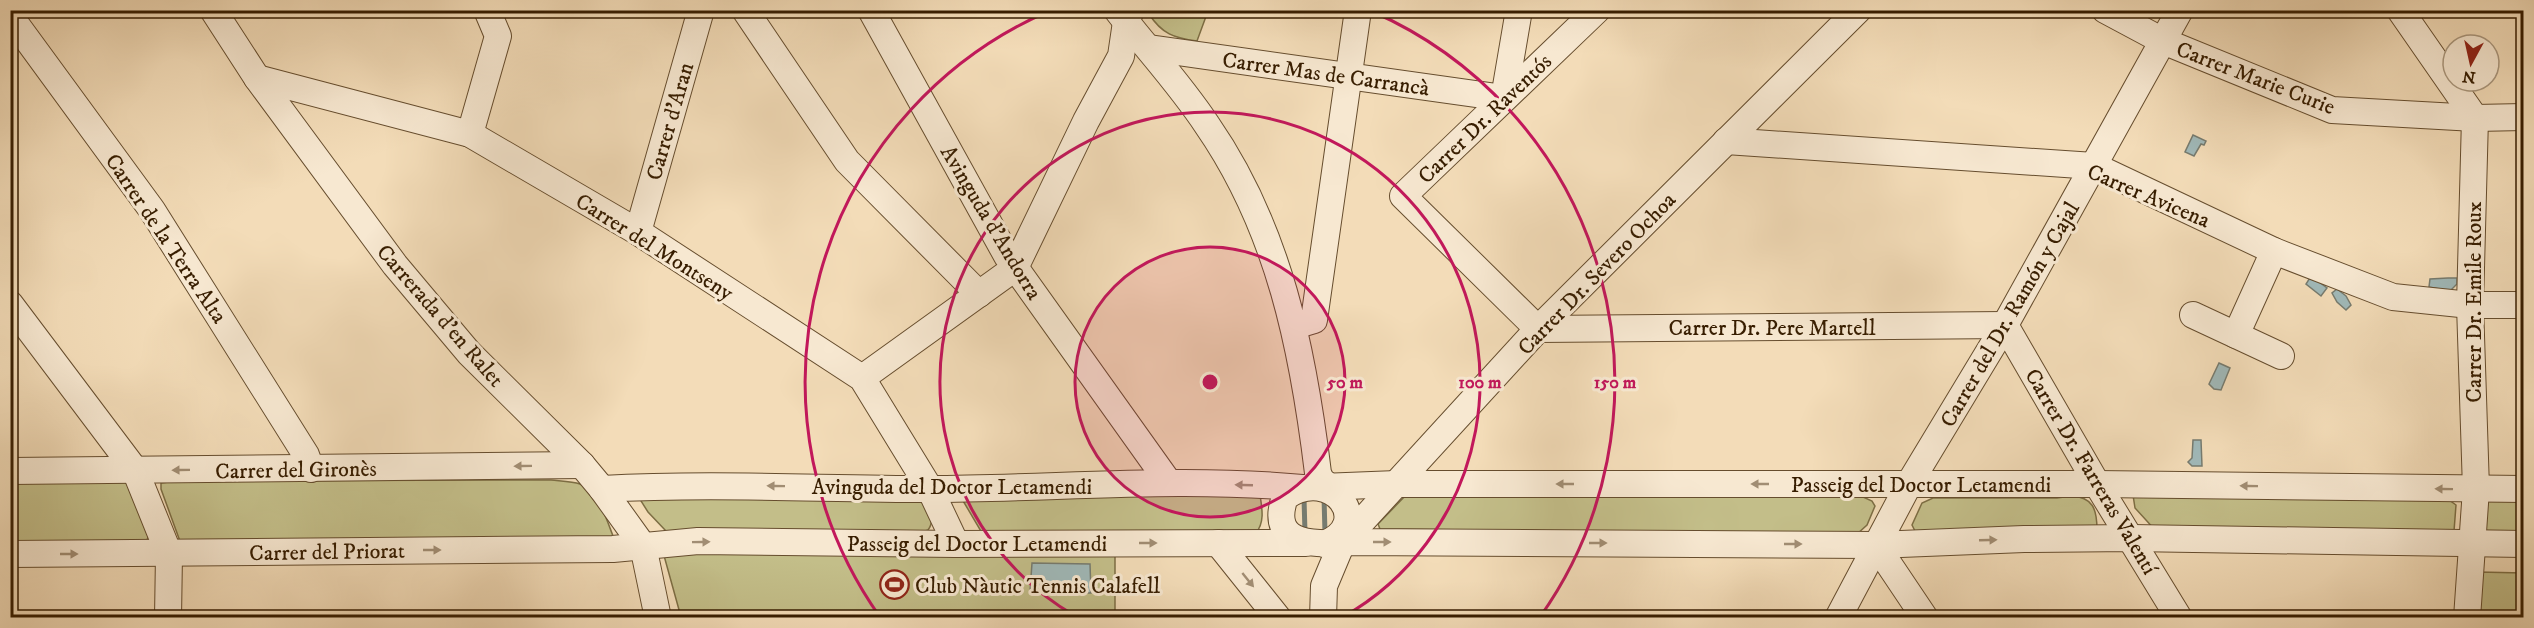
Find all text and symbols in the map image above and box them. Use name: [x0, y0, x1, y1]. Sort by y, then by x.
north arrow: [2441, 33, 2501, 93]
street label: Carrer Marie Curie: [2172, 36, 2339, 121]
street label: Carrer Mas de Carrancà: [1221, 47, 1432, 102]
street label: Carrer Dr. Raventós: [1412, 48, 1558, 190]
street label: Carrer d'Aran: [641, 59, 700, 183]
text: N: [2461, 66, 2477, 88]
street label: Avinguda d'Andorra: [934, 141, 1048, 305]
street label: Carrer de la Terra Alta: [99, 149, 233, 329]
street label: Carrer Avicena: [2083, 158, 2214, 235]
street label: Carrer Dr. Severo Ochoa: [1512, 186, 1682, 361]
street label: Carrer del Montseny: [570, 188, 739, 307]
street label: Carrer del Dr. Ramón y Cajal: [1935, 197, 2086, 432]
street label: Carrer Dr. Emile Roux: [2461, 201, 2488, 403]
street label: Carrerada d'en Ralet: [371, 239, 509, 393]
street label: Carrer Dr. Pere Martell: [1668, 315, 1876, 342]
street label: Carrer Dr. Farreras Valentí: [2019, 364, 2164, 581]
centre of rings: [1200, 372, 1220, 392]
text: 50 m: [1326, 372, 1363, 394]
text: 100 m: [1458, 372, 1502, 394]
text: 150 m: [1594, 372, 1637, 394]
street label: Carrer del Gironès: [215, 456, 377, 485]
one-way arrow: [514, 461, 533, 471]
one-way arrow: [172, 465, 191, 475]
street label: Passeig del Doctor Letamendi: [1791, 472, 2051, 499]
street label: Avinguda del Doctor Letamendi: [812, 474, 1092, 501]
one-way arrow: [1556, 479, 1575, 489]
one-way arrow: [1751, 479, 1770, 489]
one-way arrow: [1234, 481, 1253, 490]
one-way arrow: [2240, 481, 2259, 491]
one-way arrow: [766, 482, 785, 491]
one-way arrow: [2435, 484, 2454, 494]
street label: Passeig del Doctor Letamendi: [847, 531, 1107, 558]
one-way arrow: [1979, 536, 1998, 545]
one-way arrow: [692, 537, 711, 546]
one-way arrow: [1373, 537, 1392, 547]
street label: Carrer del Priorat: [249, 538, 405, 567]
one-way arrow: [1139, 538, 1158, 548]
one-way arrow: [1589, 538, 1608, 548]
one-way arrow: [1784, 539, 1803, 549]
one-way arrow: [422, 545, 441, 555]
one-way arrow: [59, 549, 78, 559]
sports icon: Club Nàutic Tennis Calafell: [878, 569, 910, 601]
one-way arrow: [1242, 572, 1255, 588]
place label: Club Nàutic Tennis Calafell: [915, 573, 1161, 600]

